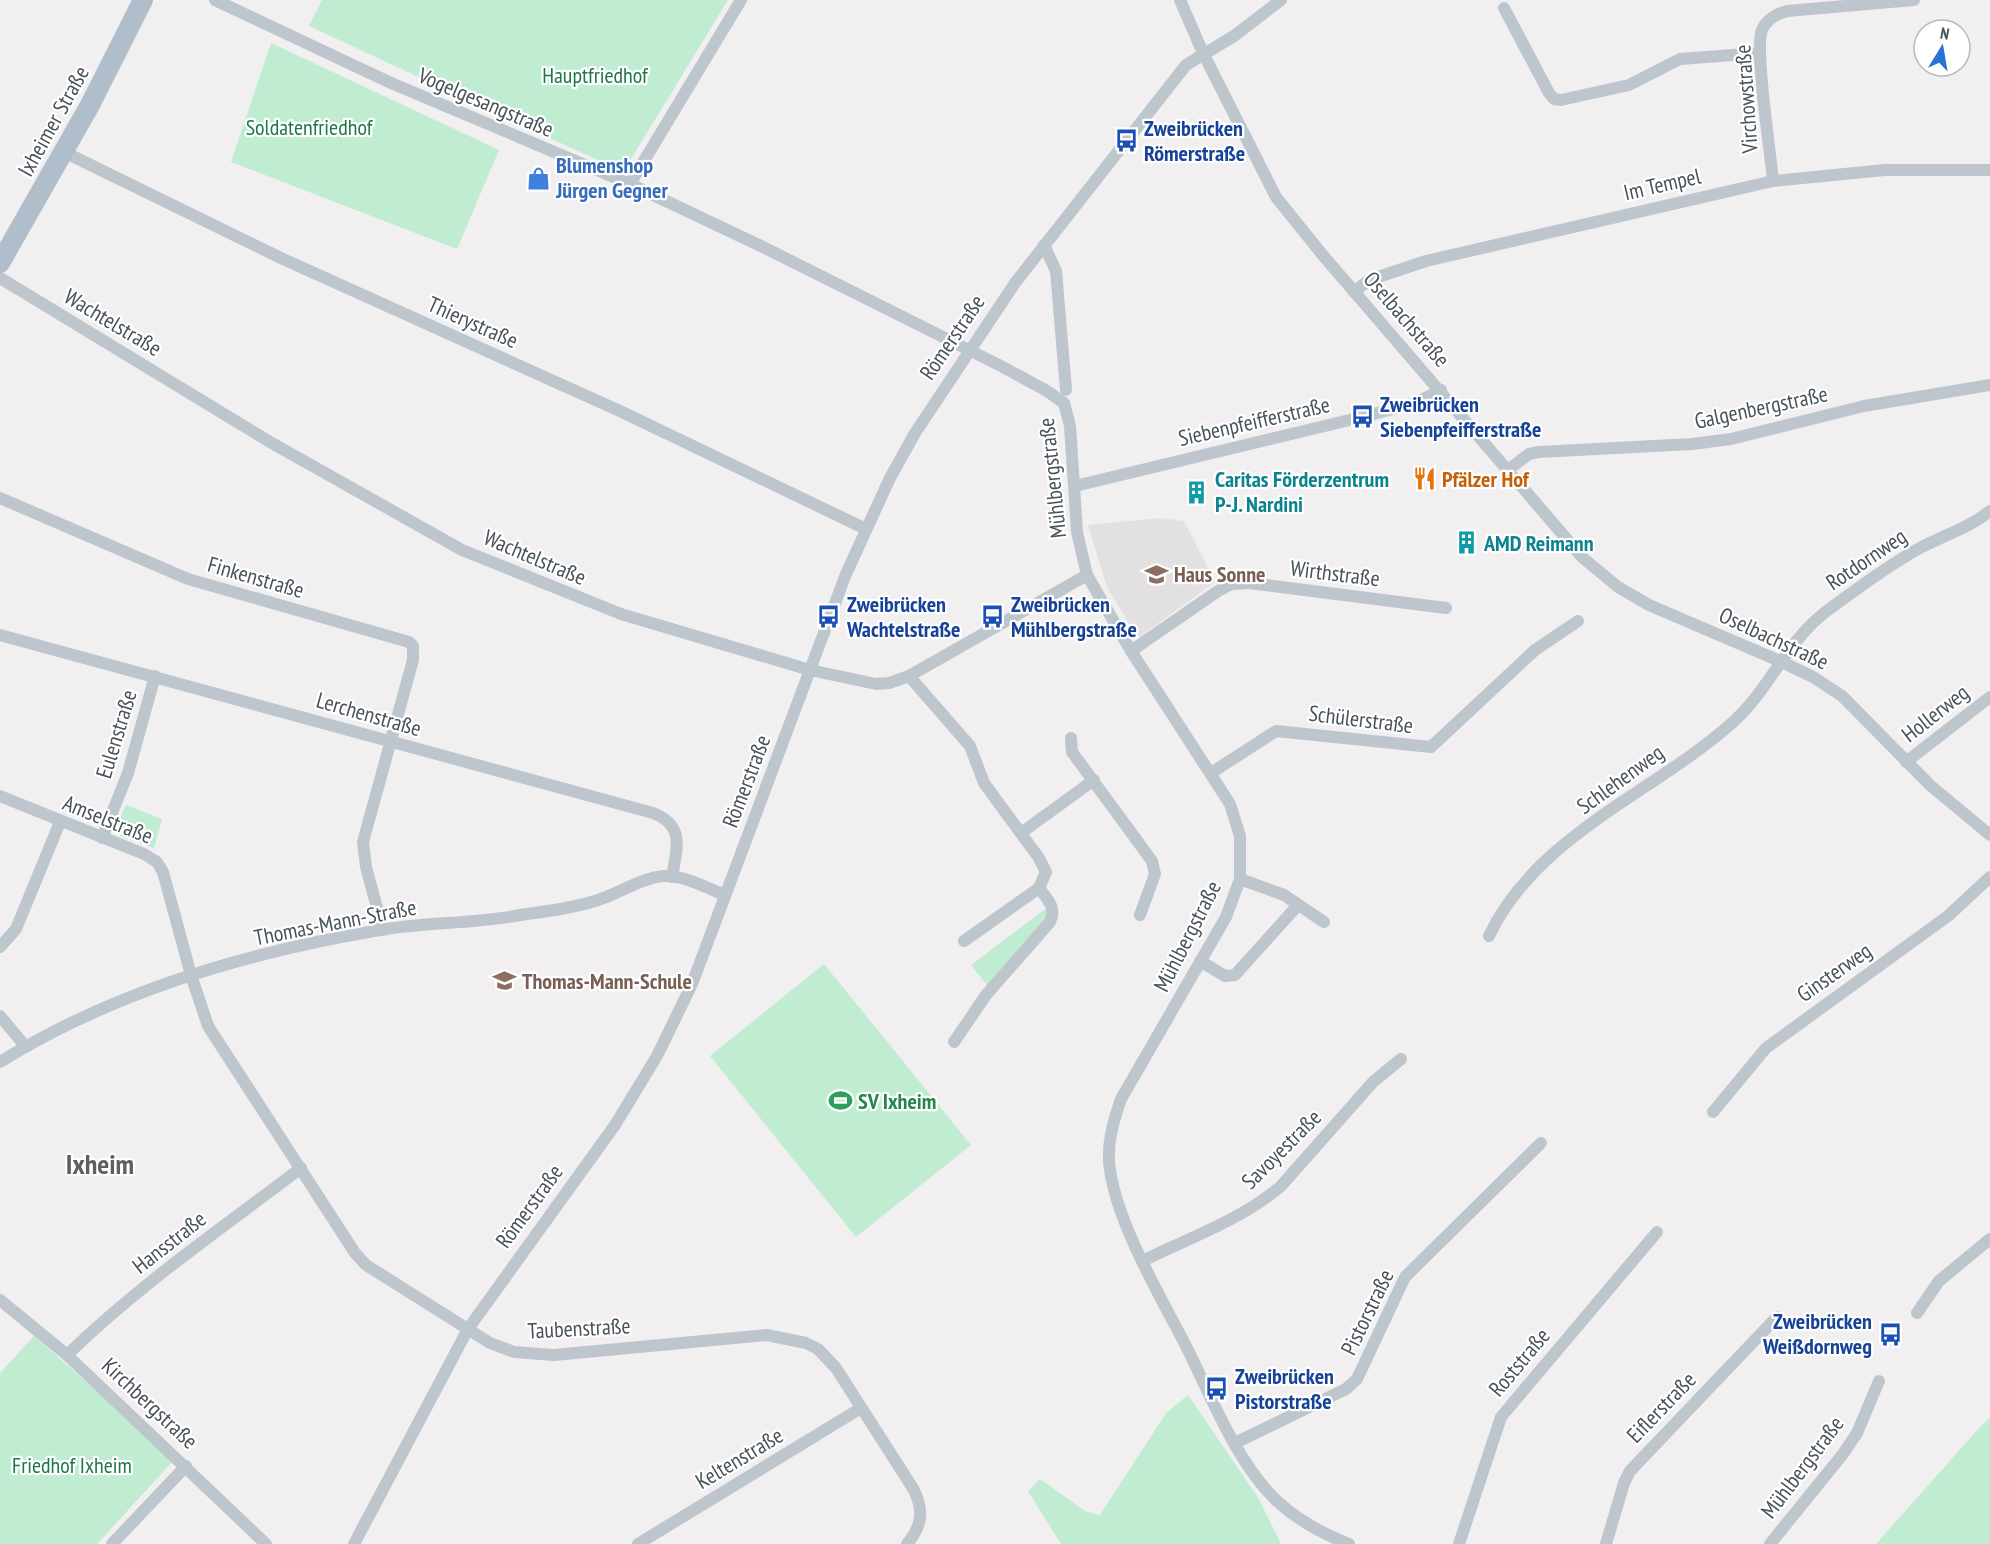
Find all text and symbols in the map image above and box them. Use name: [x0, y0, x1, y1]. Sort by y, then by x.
north arrow: [1912, 18, 1972, 78]
text: N: [1939, 23, 1951, 44]
street label: Virchowstraße: [1728, 44, 1764, 155]
street label: Ixheimer Straße: [11, 61, 95, 181]
street label: Vogelgesangstraße: [413, 61, 558, 143]
park label: Hauptfriedhof: [542, 61, 649, 89]
park label: Soldatenfriedhof: [246, 113, 374, 141]
place label: Zweibrücken Römerstraße: [1144, 114, 1245, 167]
bus stop icon: Zweibrücken Römerstraße: [1113, 128, 1139, 154]
place label: Blumenshop Jürgen Gegner: [555, 151, 668, 204]
street label: Im Tempel: [1621, 161, 1704, 206]
shop icon: Blumenshop Jürgen Gegner: [525, 165, 551, 191]
street label: Oselbachstraße: [1358, 265, 1456, 373]
street label: Wachtelstraße: [59, 282, 167, 362]
street label: Römerstraße: [913, 289, 991, 385]
street label: Thierystraße: [424, 290, 522, 354]
street label: Galgenbergstraße: [1692, 379, 1830, 435]
street label: Siebenpfeifferstraße: [1176, 390, 1332, 452]
place label: Zweibrücken Siebenpfeifferstraße: [1380, 390, 1541, 443]
bus stop icon: Zweibrücken Siebenpfeifferstraße: [1349, 404, 1375, 430]
street label: Mühlbergstraße: [1032, 417, 1072, 539]
place label: Caritas Förderzentrum P-J. Nardini: [1215, 465, 1389, 518]
place label: Pfälzer Hof: [1442, 465, 1530, 493]
restaurant icon: Pfälzer Hof: [1411, 466, 1437, 492]
building icon: Caritas Förderzentrum P-J. Nardini: [1184, 479, 1210, 505]
street label: Rotdornweg: [1820, 522, 1912, 596]
street label: Wachtelstraße: [480, 523, 590, 591]
place label: AMD Reimann: [1483, 529, 1594, 557]
building icon: AMD Reimann: [1453, 530, 1479, 556]
street label: Finkenstraße: [205, 550, 307, 604]
street label: Wirthstraße: [1289, 554, 1381, 592]
place label: Haus Sonne: [1174, 560, 1265, 588]
school or university icon: Haus Sonne: [1143, 561, 1169, 587]
place label: Zweibrücken Wachtelstraße: [846, 590, 961, 643]
place label: Zweibrücken Mühlbergstraße: [1011, 590, 1137, 643]
street label: Oselbachstraße: [1715, 600, 1833, 676]
bus stop icon: Zweibrücken Wachtelstraße: [816, 604, 842, 630]
bus stop icon: Zweibrücken Mühlbergstraße: [980, 604, 1006, 630]
street label: Hollerweg: [1896, 678, 1974, 748]
street label: Eulenstraße: [89, 686, 143, 782]
street label: Lerchenstraße: [313, 686, 425, 742]
street label: Schülerstraße: [1307, 699, 1415, 739]
street label: Römerstraße: [716, 731, 776, 831]
street label: Schlehenweg: [1571, 738, 1669, 820]
street label: Amselstraße: [59, 788, 157, 850]
street label: Mühlbergstraße: [1147, 876, 1227, 996]
street label: Thomas-Mann-Straße: [252, 893, 418, 951]
street label: Ginsterweg: [1791, 936, 1877, 1008]
place label: Thomas-Mann-Schule: [522, 967, 692, 995]
school or university icon: Thomas-Mann-Schule: [491, 968, 517, 994]
place label: SV Ixheim: [858, 1087, 936, 1115]
sports icon: SV Ixheim: [827, 1088, 853, 1114]
street label: Savoyestraße: [1235, 1103, 1327, 1195]
district label: Ixheim: [66, 1145, 134, 1182]
street label: Römerstraße: [489, 1159, 569, 1253]
street label: Hansstraße: [127, 1205, 211, 1279]
street label: Pistorstraße: [1334, 1265, 1400, 1359]
place label: Zweibrücken Weißdornweg: [1762, 1307, 1872, 1360]
street label: Taubenstraße: [527, 1311, 631, 1345]
bus stop icon: Zweibrücken Weißdornweg: [1877, 1321, 1903, 1347]
street label: Roststraße: [1482, 1322, 1556, 1402]
street label: Kirchbergstraße: [96, 1351, 204, 1455]
place label: Zweibrücken Pistorstraße: [1235, 1362, 1334, 1415]
street label: Eiflerstraße: [1620, 1366, 1702, 1448]
bus stop icon: Zweibrücken Pistorstraße: [1204, 1376, 1230, 1402]
street label: Mühlbergstraße: [1755, 1410, 1849, 1524]
street label: Keltenstraße: [690, 1421, 788, 1495]
park label: Friedhof Ixheim: [12, 1451, 132, 1479]

